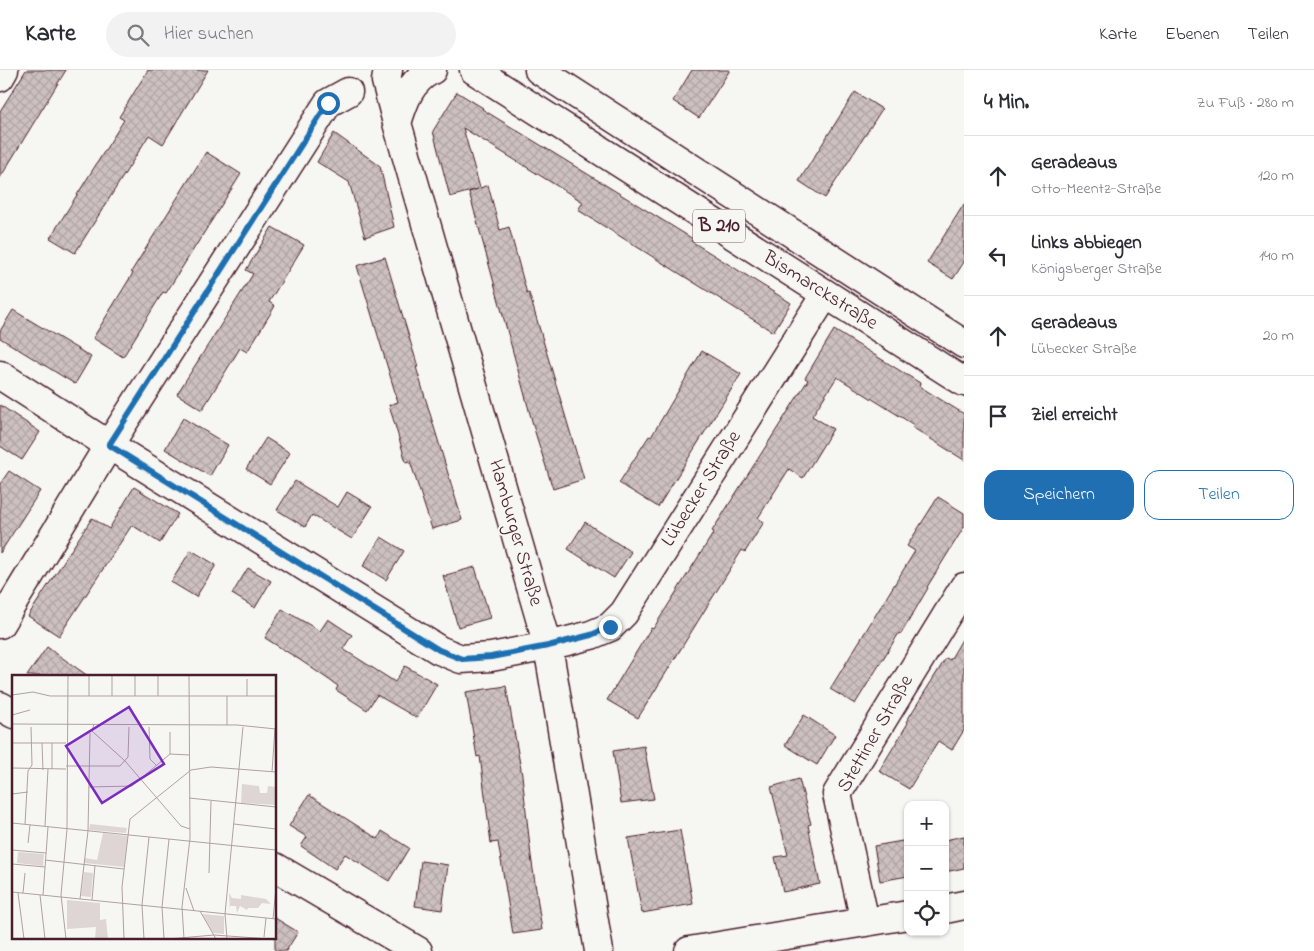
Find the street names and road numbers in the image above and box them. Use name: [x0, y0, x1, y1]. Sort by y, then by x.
road number: B 210: [693, 210, 745, 242]
street label: Bismarckstraße: [756, 244, 883, 338]
street label: Lübecker Straße: [655, 425, 749, 553]
street label: Hamburger Straße: [479, 456, 550, 610]
street label: Stettiner Straße: [831, 670, 921, 798]

